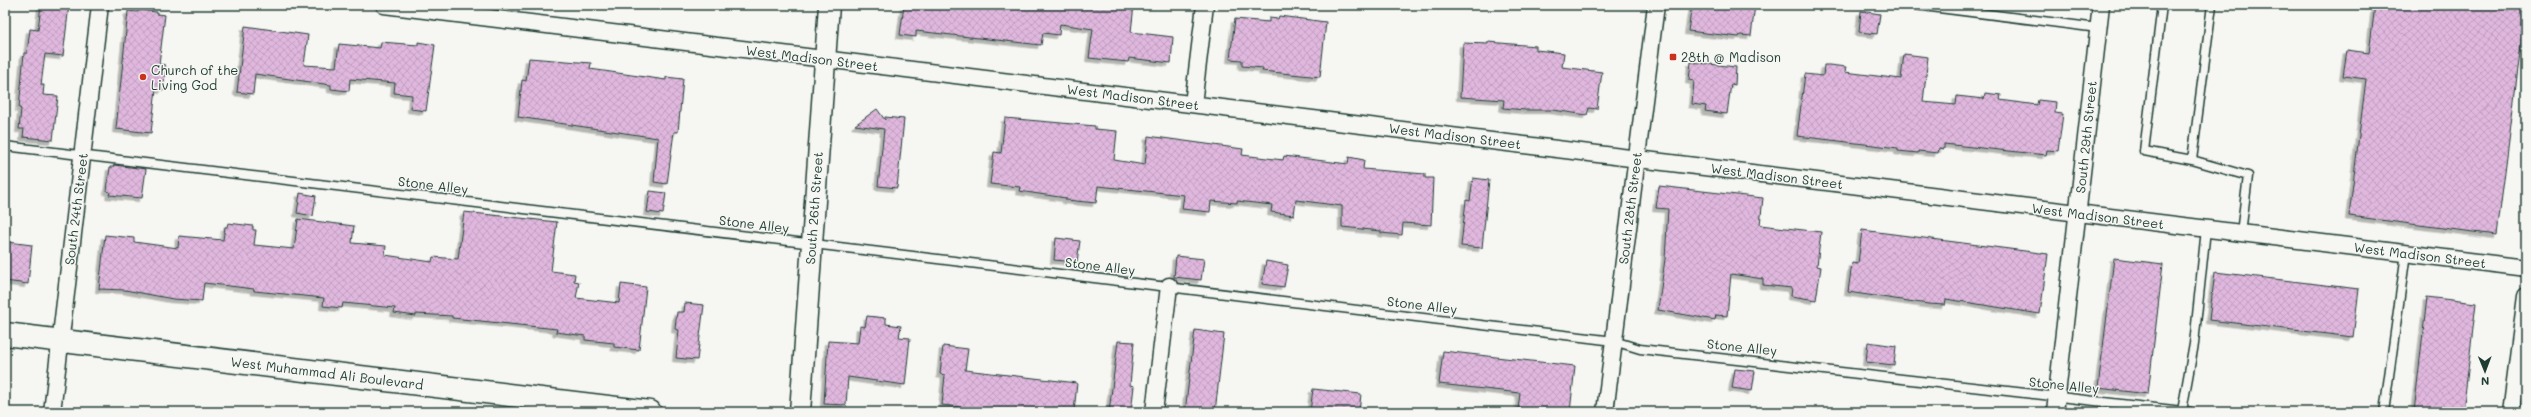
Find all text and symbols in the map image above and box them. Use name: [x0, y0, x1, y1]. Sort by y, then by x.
street label: West Madison Street: [745, 41, 879, 74]
place label: 28th @ Madison: [1681, 48, 1781, 65]
marker: 28th @ Madison: [1668, 52, 1678, 62]
place label: Church of the Living God: [151, 61, 238, 93]
marker: Church of the Living God: [138, 72, 148, 82]
street label: West Madison Street: [1066, 80, 1200, 113]
street label: South 29th Street: [2071, 80, 2100, 194]
street label: West Madison Street: [1388, 119, 1522, 152]
street label: South 26th Street: [801, 151, 826, 265]
street label: South 28th Street: [1614, 151, 1645, 265]
street label: South 24th Street: [60, 152, 91, 266]
street label: West Madison Street: [1710, 159, 1844, 192]
street label: Stone Alley: [397, 172, 469, 197]
street label: West Madison Street: [2031, 199, 2165, 232]
street label: Stone Alley: [718, 211, 790, 236]
street label: West Madison Street: [2353, 238, 2487, 271]
street label: Stone Alley: [1064, 253, 1136, 278]
street label: Stone Alley: [1386, 292, 1458, 317]
street label: Stone Alley: [1706, 334, 1778, 359]
north arrow: [2465, 351, 2505, 391]
street label: West Muhammad Ali Boulevard: [230, 352, 424, 393]
street label: Stone Alley: [2028, 372, 2100, 397]
text: N: [2481, 374, 2489, 389]

